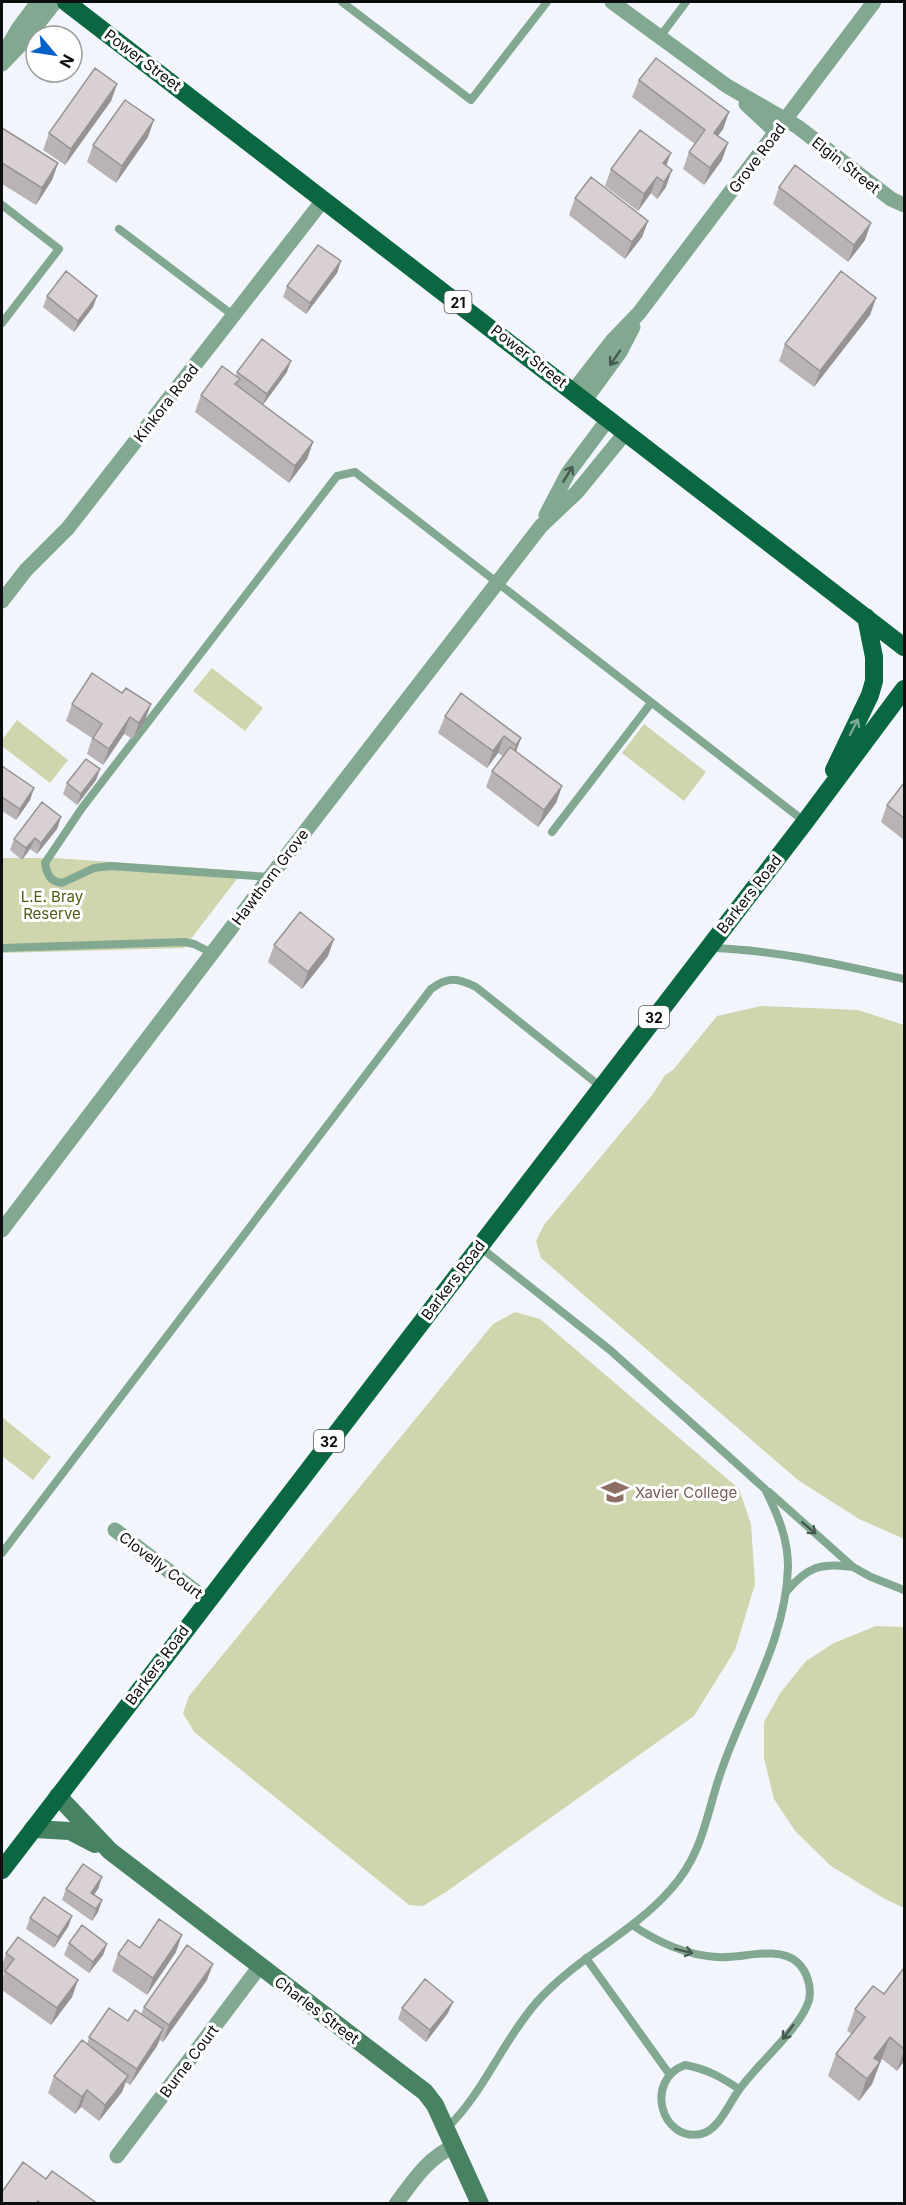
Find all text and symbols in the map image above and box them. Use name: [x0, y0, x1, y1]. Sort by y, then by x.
north arrow: [24, 24, 84, 84]
street label: Power Street: [101, 25, 185, 95]
text: N: [55, 51, 79, 71]
street label: Grove Road: [725, 119, 789, 197]
street label: Elgin Street: [808, 133, 884, 197]
road number: 21: [444, 291, 472, 313]
street label: Power Street: [487, 320, 571, 392]
one-way arrow: [609, 350, 621, 366]
street label: Kinkora Road: [130, 360, 202, 446]
one-way arrow: [563, 466, 575, 483]
one-way arrow: [848, 719, 860, 736]
street label: Hawthorn Grove: [228, 825, 312, 929]
street label: Barkers Road: [712, 851, 786, 937]
park label: L.E. Bray Reserve: [21, 887, 84, 923]
road number: 32: [639, 1006, 669, 1028]
street label: Barkers Road: [417, 1236, 489, 1324]
road number: 32: [314, 1430, 344, 1452]
school or university icon: Xavier College: [600, 1477, 630, 1507]
place label: Xavier College: [635, 1483, 737, 1502]
one-way arrow: [801, 1521, 816, 1535]
street label: Clovelly Court: [115, 1527, 207, 1603]
street label: Barkers Road: [121, 1621, 193, 1709]
one-way arrow: [674, 1946, 693, 1957]
street label: Charles Street: [271, 1972, 363, 2048]
street label: Burne Court: [156, 2021, 223, 2101]
one-way arrow: [782, 2023, 794, 2039]

